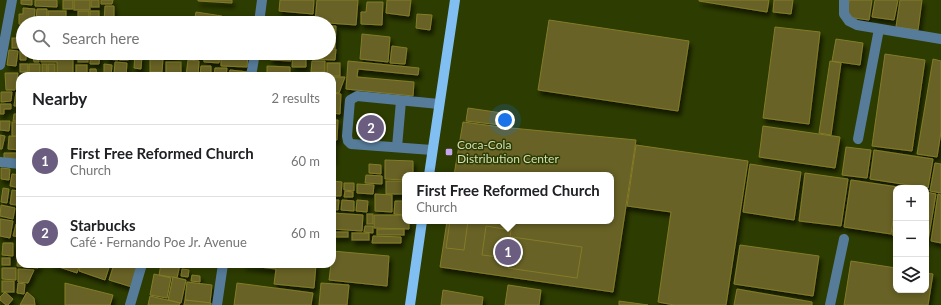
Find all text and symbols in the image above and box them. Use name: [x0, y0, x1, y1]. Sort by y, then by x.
search box: [16, 16, 336, 60]
icon: search: [30, 27, 52, 49]
text: Search here: [62, 29, 139, 47]
text: Nearby: [32, 88, 87, 109]
text: 2 results: [272, 90, 320, 106]
your location: [495, 110, 515, 130]
pin: 2: [358, 113, 384, 143]
place label: Coca-Cola Distribution Center: [457, 137, 559, 166]
text: First Free Reformed Church: [70, 144, 254, 162]
marker: Coca-Cola Distribution Center: [444, 147, 454, 157]
text: 1: [41, 153, 49, 169]
text: 60 m: [291, 153, 320, 169]
text: Church: [70, 162, 111, 178]
popup: [402, 172, 614, 224]
text: First Free Reformed Church: [416, 181, 600, 199]
map controls: [893, 185, 929, 293]
button: +: [893, 185, 929, 221]
text: Church: [416, 199, 457, 215]
text: Starbucks: [70, 216, 136, 234]
button: −: [893, 221, 929, 257]
text: 2: [41, 225, 49, 241]
text: 60 m: [291, 225, 320, 241]
text: Café · Fernando Poe Jr. Avenue: [70, 234, 247, 250]
pin: 1: [495, 237, 521, 267]
button: layers: [893, 257, 929, 293]

